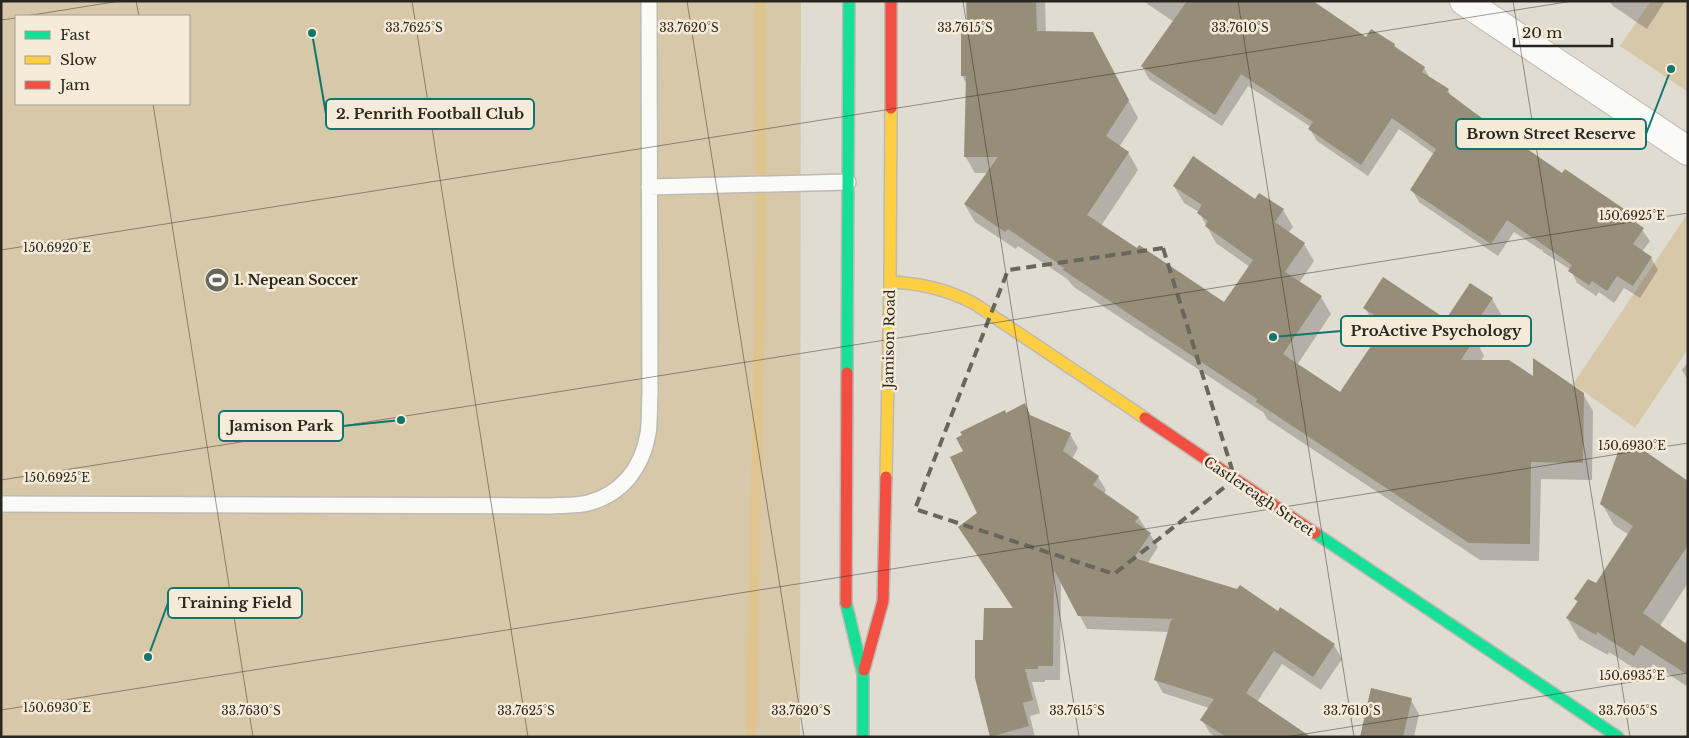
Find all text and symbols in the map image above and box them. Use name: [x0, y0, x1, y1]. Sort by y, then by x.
legend: [15, 15, 190, 105]
scale bar: [1514, 15, 1612, 47]
text: 33.7625°S: [385, 20, 443, 35]
text: 33.7620°S: [659, 20, 719, 35]
text: 33.7615°S: [937, 20, 993, 35]
text: 33.7610°S: [1211, 20, 1269, 35]
text: 20 m: [1522, 23, 1562, 42]
text: Fast: [60, 25, 91, 44]
text: Slow: [60, 50, 97, 69]
text: Jam: [58, 75, 90, 94]
callout: 2. Penrith Football Club: [326, 99, 534, 129]
text: 2. Penrith Football Club: [336, 104, 524, 123]
callout: Brown Street Reserve: [1456, 119, 1646, 149]
text: Brown Street Reserve: [1466, 124, 1636, 143]
text: 150.6925°E: [1599, 208, 1665, 223]
text: 150.6920°E: [23, 240, 91, 255]
sports icon: 1. Nepean Soccer: [204, 267, 230, 293]
place label: 1. Nepean Soccer: [234, 271, 358, 289]
street label: Jamison Road: [879, 289, 899, 391]
callout: ProActive Psychology: [1341, 316, 1531, 346]
text: ProActive Psychology: [1351, 321, 1522, 340]
callout: Jamison Park: [219, 411, 343, 441]
text: Jamison Park: [226, 416, 334, 435]
text: 150.6930°E: [1598, 438, 1666, 453]
street label: Castlereagh Street: [1200, 452, 1318, 540]
text: 150.6925°E: [24, 470, 90, 485]
callout: Training Field: [168, 588, 302, 618]
text: Training Field: [178, 593, 293, 612]
text: 150.6935°E: [1599, 668, 1665, 683]
text: 150.6930°E: [23, 700, 91, 715]
text: 33.7630°S: [221, 703, 281, 718]
text: 33.7625°S: [497, 703, 555, 718]
text: 33.7620°S: [771, 703, 831, 718]
text: 33.7615°S: [1049, 703, 1105, 718]
text: 33.7610°S: [1323, 703, 1381, 718]
text: 33.7605°S: [1599, 703, 1658, 718]

